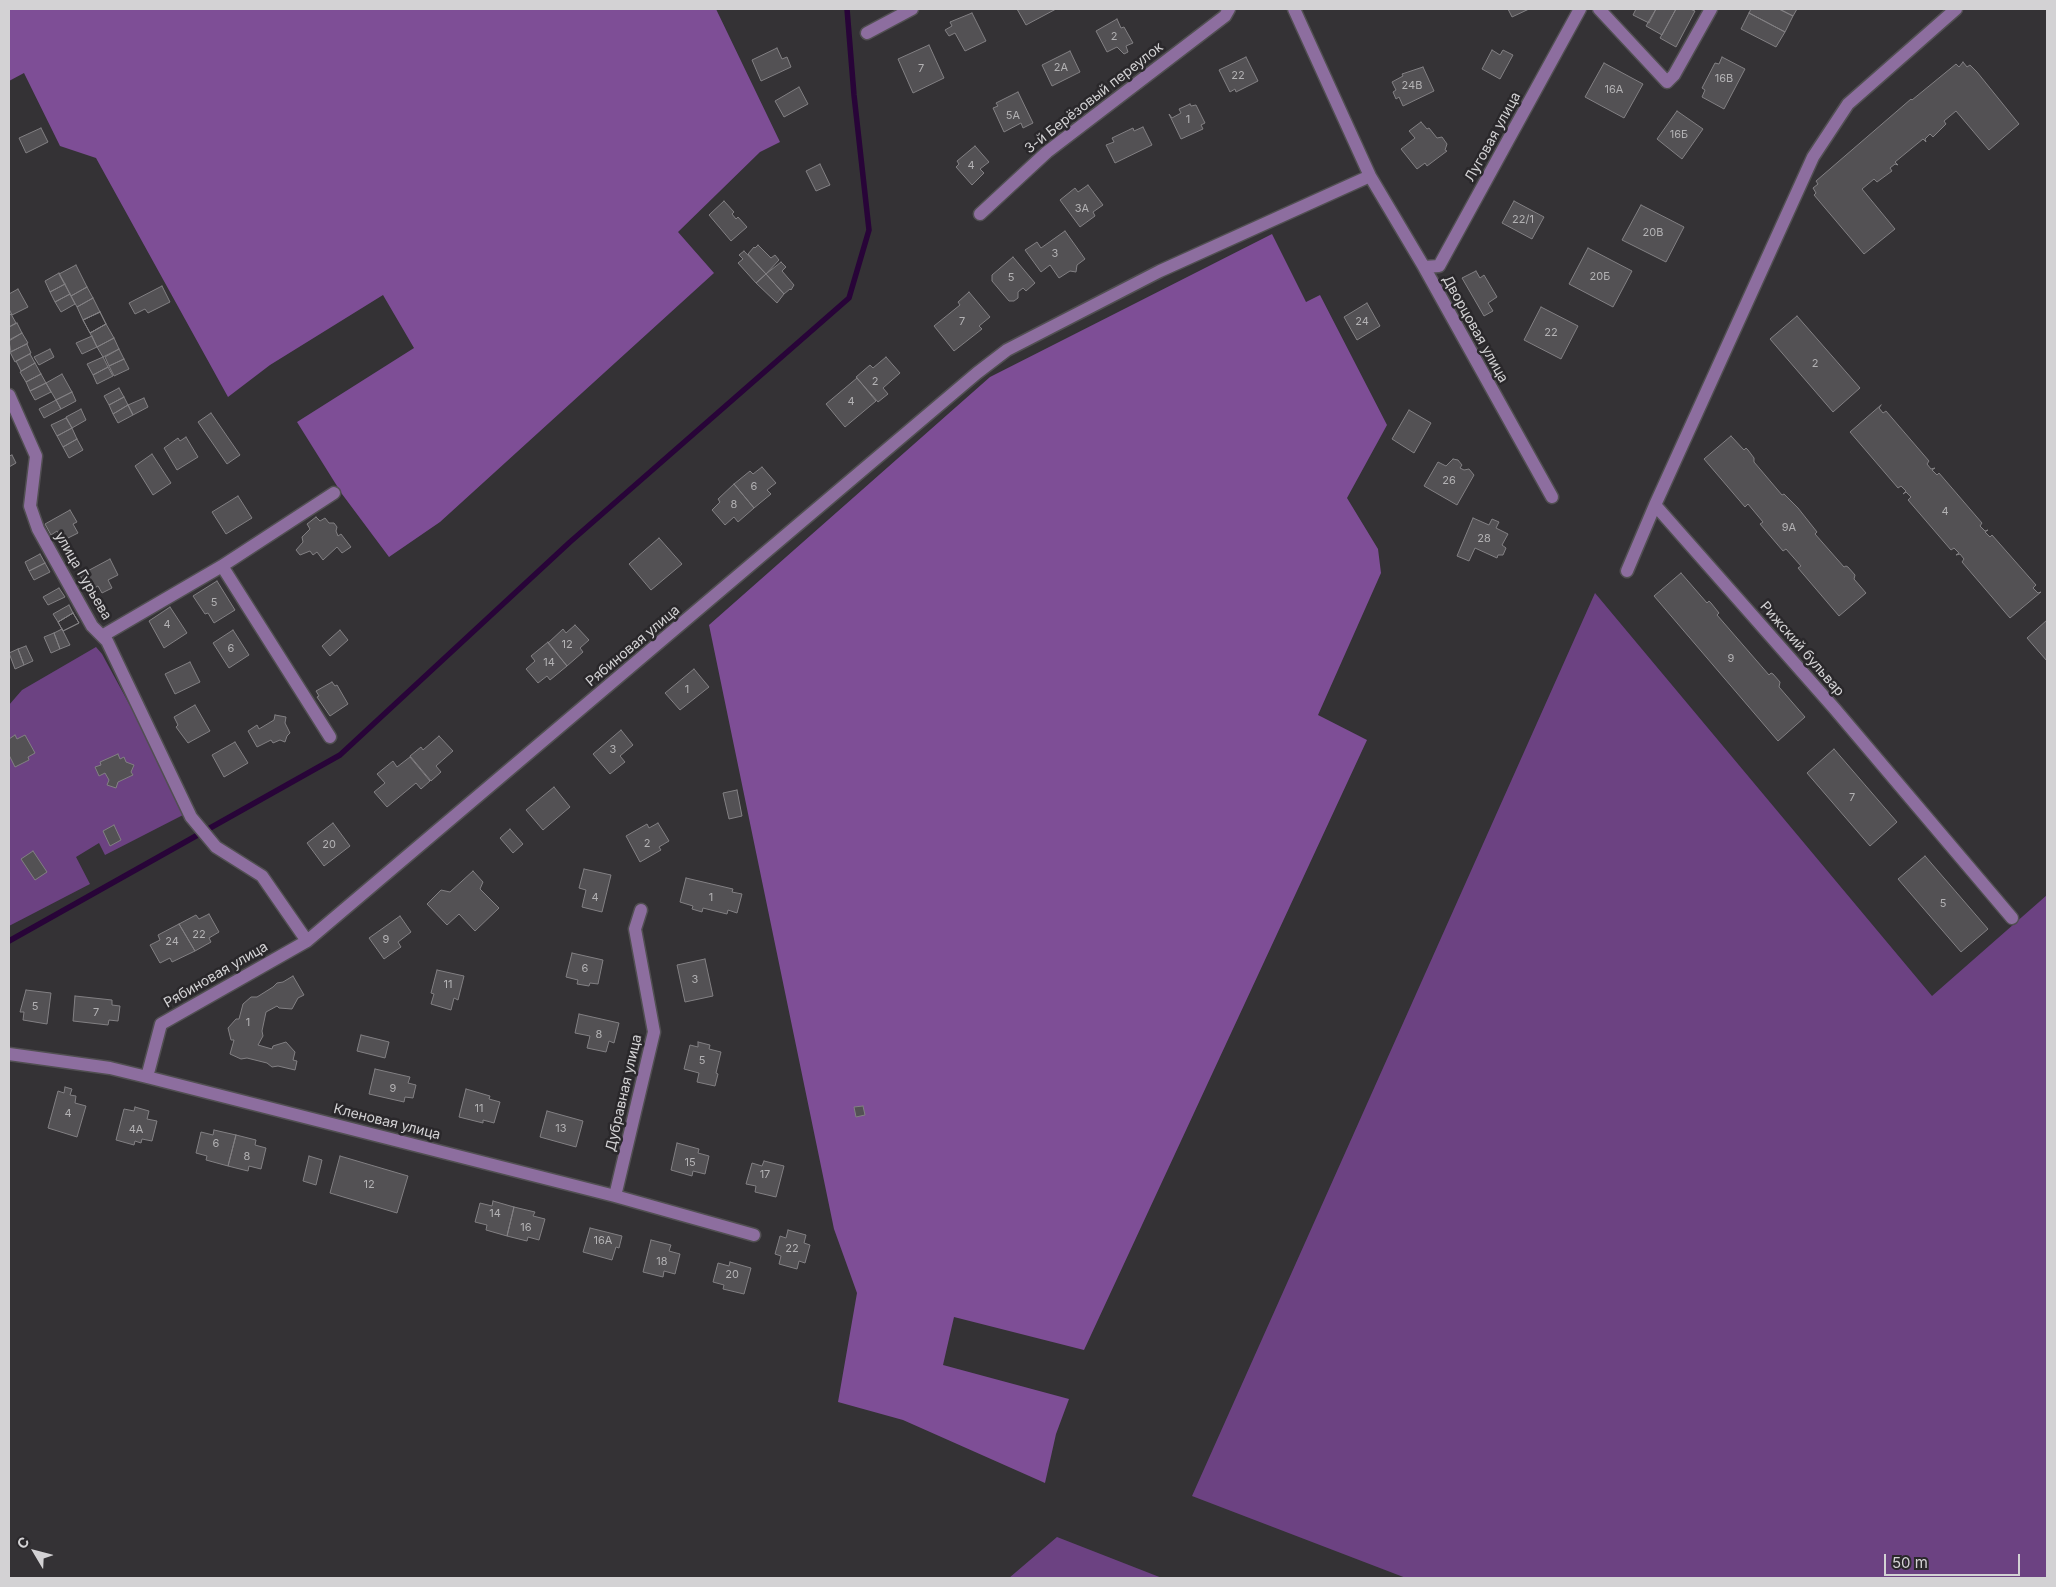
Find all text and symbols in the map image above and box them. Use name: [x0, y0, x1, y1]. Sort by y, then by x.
house number: 2: [1111, 30, 1117, 44]
street label: 3-й Берёзовый переулок: [1021, 39, 1167, 157]
house number: 2А: [1054, 61, 1068, 75]
house number: 7: [918, 62, 924, 76]
house number: 22: [1231, 69, 1245, 83]
house number: 16В: [1715, 72, 1733, 86]
house number: 24В: [1402, 79, 1422, 93]
house number: 16А: [1605, 83, 1623, 97]
street label: Луговая улица: [1461, 89, 1525, 185]
house number: 5А: [1006, 109, 1020, 123]
house number: 1: [1186, 113, 1190, 127]
house number: 16Б: [1670, 128, 1688, 142]
house number: 4: [967, 159, 975, 173]
house number: 3А: [1075, 202, 1089, 216]
house number: 22/1: [1512, 213, 1534, 227]
house number: 20В: [1643, 226, 1663, 240]
house number: 3: [1052, 247, 1058, 261]
house number: 20Б: [1590, 270, 1610, 284]
house number: 5: [1008, 271, 1014, 285]
street label: Дворцовая улица: [1438, 272, 1512, 386]
house number: 7: [959, 315, 965, 329]
house number: 24: [1355, 315, 1369, 329]
house number: 22: [1544, 326, 1558, 340]
house number: 2: [1812, 357, 1818, 371]
house number: 2: [872, 375, 878, 389]
house number: 4: [847, 395, 855, 409]
house number: 26: [1442, 474, 1456, 488]
house number: 6: [751, 480, 757, 494]
house number: 8: [731, 498, 737, 512]
house number: 4: [1941, 505, 1949, 519]
house number: 9А: [1782, 521, 1796, 535]
street label: улица Гурьева: [51, 529, 115, 623]
house number: 28: [1477, 532, 1491, 546]
house number: 5: [211, 596, 217, 610]
street label: Рижский бульвар: [1756, 598, 1848, 700]
street label: Рябиновая улица: [583, 602, 683, 690]
house number: 4: [163, 618, 171, 632]
house number: 12: [561, 638, 573, 652]
house number: 6: [228, 642, 234, 656]
house number: 9: [1728, 652, 1734, 666]
house number: 14: [543, 656, 555, 670]
house number: 1: [685, 683, 689, 697]
house number: 3: [610, 743, 616, 757]
house number: 7: [1849, 791, 1855, 805]
house number: 2: [644, 837, 650, 851]
house number: 20: [322, 838, 336, 852]
house number: 4: [591, 891, 599, 905]
house number: 1: [709, 891, 713, 905]
house number: 5: [1940, 897, 1946, 911]
house number: 22: [192, 928, 206, 942]
house number: 9: [383, 933, 389, 947]
house number: 24: [165, 935, 179, 949]
street label: Рябиновая улица: [161, 938, 271, 1012]
house number: 6: [582, 962, 588, 976]
house number: 3: [692, 973, 698, 987]
house number: 11: [444, 978, 452, 992]
house number: 5: [32, 1000, 38, 1014]
house number: 7: [93, 1006, 99, 1020]
house number: 1: [246, 1016, 250, 1030]
house number: 8: [596, 1028, 602, 1042]
street label: Дубравная улица: [602, 1033, 646, 1153]
house number: 5: [699, 1054, 705, 1068]
house number: 9: [390, 1082, 396, 1096]
street label: Кленовая улица: [332, 1101, 442, 1143]
house number: 11: [475, 1102, 483, 1116]
house number: 4: [64, 1107, 72, 1121]
house number: 13: [555, 1122, 567, 1136]
house number: 4А: [129, 1123, 143, 1137]
house number: 6: [213, 1137, 219, 1151]
house number: 8: [244, 1150, 250, 1164]
house number: 15: [684, 1156, 696, 1170]
house number: 17: [760, 1168, 770, 1182]
house number: 12: [363, 1178, 375, 1192]
house number: 14: [489, 1207, 501, 1221]
house number: 16: [520, 1221, 532, 1235]
house number: 16А: [594, 1234, 612, 1248]
house number: 22: [785, 1242, 799, 1256]
house number: 18: [656, 1255, 668, 1269]
house number: 20: [725, 1268, 739, 1282]
north arrow: [10, 1527, 60, 1577]
text: С: [13, 1533, 33, 1552]
scale bar: [1886, 1544, 2022, 1576]
text: 50 m: [1892, 1553, 1928, 1572]

